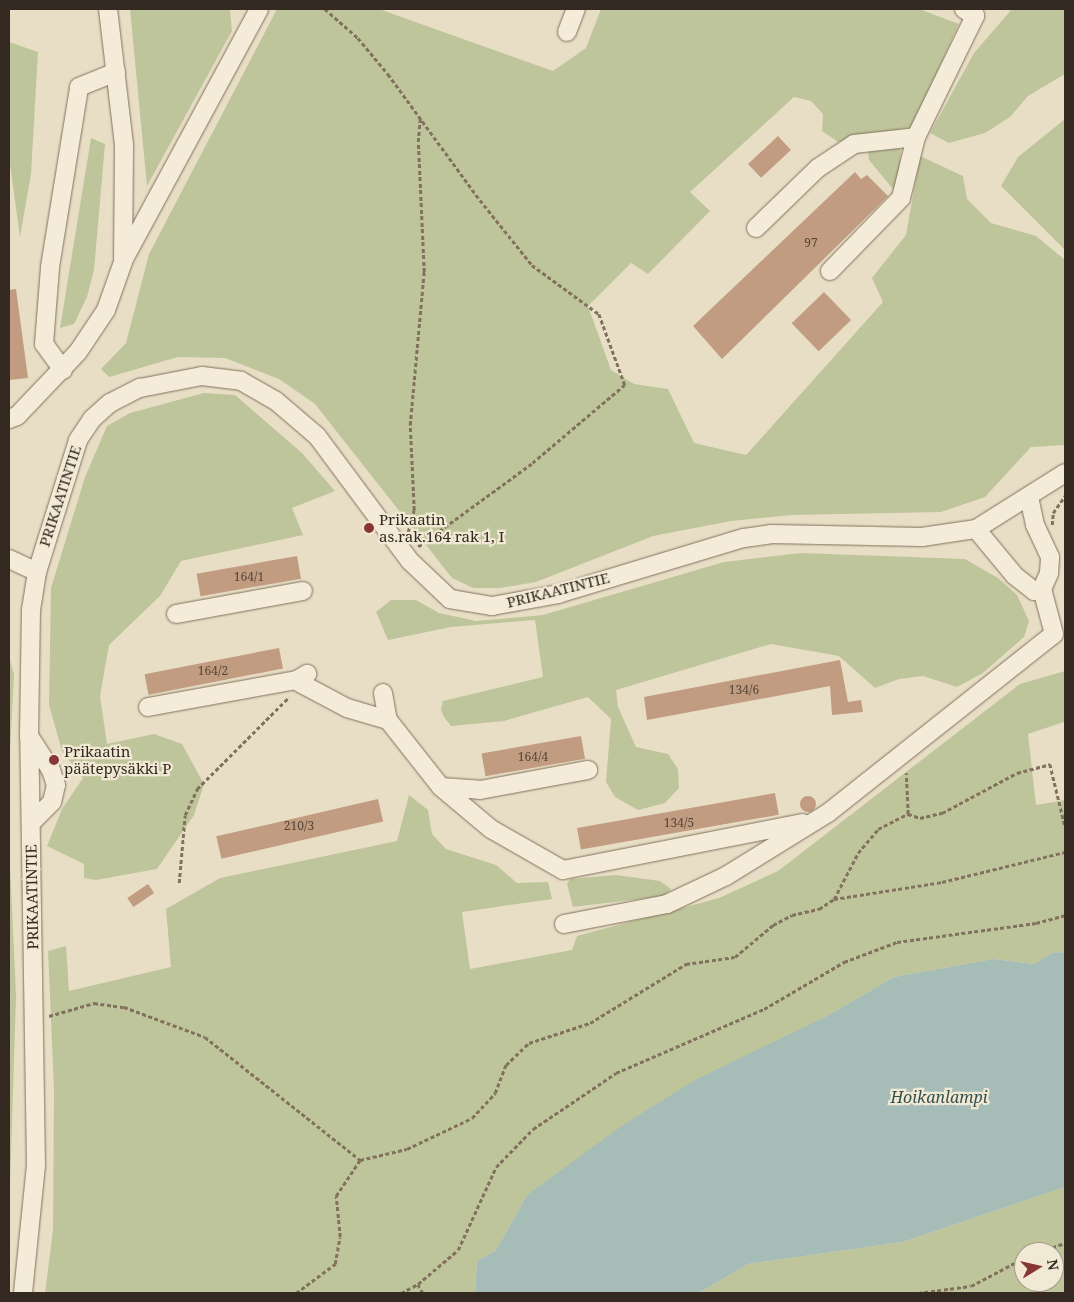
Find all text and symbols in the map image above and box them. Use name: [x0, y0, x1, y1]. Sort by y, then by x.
house number: 97: [804, 236, 818, 250]
street label: PRIKAATINTIE: [35, 443, 85, 549]
place label: Prikaatin as.rak.164 rak 1, I: [379, 510, 504, 545]
marker: Prikaatin as.rak.164 rak 1, I: [363, 522, 375, 534]
street label: PRIKAATINTIE: [505, 569, 611, 611]
house number: 164/1: [234, 570, 264, 584]
house number: 164/2: [198, 664, 228, 678]
house number: 134/6: [729, 683, 759, 697]
place label: Prikaatin päätepysäkki P: [64, 742, 171, 777]
house number: 164/4: [518, 750, 548, 764]
marker: Prikaatin päätepysäkki P: [48, 754, 60, 766]
house number: 134/5: [664, 816, 694, 830]
house number: 210/3: [284, 819, 314, 833]
street label: PRIKAATINTIE: [22, 844, 42, 950]
water label: Hoikanlampi: [890, 1087, 988, 1107]
north arrow: [1014, 1242, 1064, 1292]
text: N: [1043, 1258, 1064, 1272]

